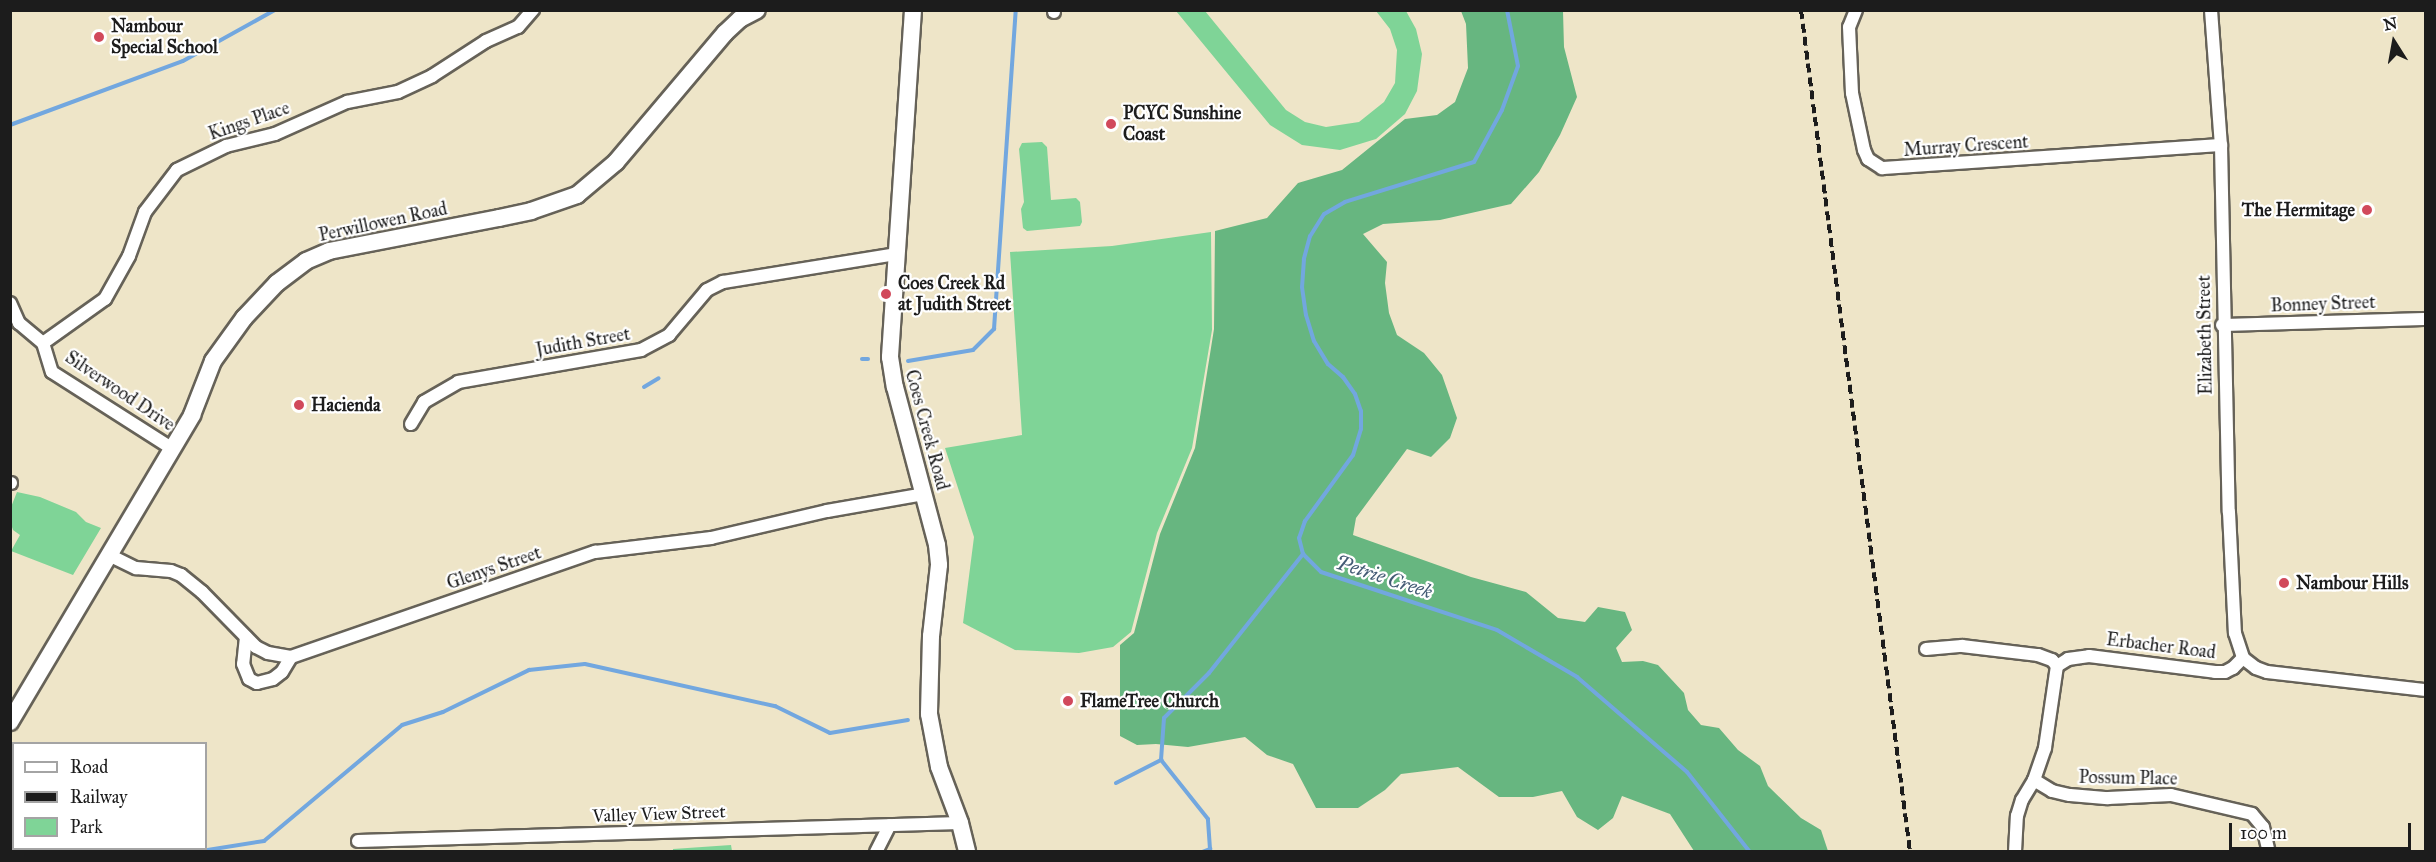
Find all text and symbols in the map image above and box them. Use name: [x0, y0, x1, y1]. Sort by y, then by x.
north arrow: [2364, 12, 2424, 72]
text: N: [2382, 13, 2399, 34]
place label: Nambour Special School: [111, 16, 218, 58]
marker: Nambour Special School: [92, 30, 106, 44]
street label: Kings Place: [206, 97, 292, 145]
place label: PCYC Sunshine Coast: [1123, 103, 1241, 146]
marker: PCYC Sunshine Coast: [1104, 117, 1118, 131]
street label: Murray Crescent: [1903, 131, 2029, 161]
street label: Perwillowen Road: [317, 198, 449, 246]
place label: The Hermitage: [2242, 199, 2355, 221]
marker: The Hermitage: [2360, 203, 2374, 217]
place label: Coes Creek Rd at Judith Street: [898, 273, 1011, 316]
street label: Elizabeth Street: [2193, 275, 2217, 395]
marker: Coes Creek Rd at Judith Street: [879, 287, 893, 301]
street label: Bonney Street: [2270, 291, 2376, 317]
street label: Judith Street: [534, 323, 632, 361]
street label: Silverwood Drive: [61, 346, 179, 436]
street label: Coes Creek Road: [901, 367, 953, 493]
place label: Hacienda: [311, 394, 381, 416]
marker: Hacienda: [292, 398, 306, 412]
street label: Glenys Street: [444, 542, 544, 594]
water label: Petrie Creek: [1333, 550, 1435, 604]
place label: Nambour Hills: [2296, 572, 2408, 594]
marker: Nambour Hills: [2277, 576, 2291, 590]
street label: Erbacher Road: [2105, 629, 2217, 663]
place label: FlameTree Church: [1080, 690, 1219, 712]
marker: FlameTree Church: [1061, 694, 1075, 708]
legend: [12, 742, 207, 850]
text: Road: [70, 756, 108, 778]
street label: Possum Place: [2078, 766, 2178, 790]
text: Railway: [70, 786, 127, 808]
street label: Valley View Street: [592, 801, 726, 827]
scale bar: [2232, 811, 2414, 849]
text: Park: [70, 816, 103, 838]
text: 100 m: [2240, 822, 2287, 844]

